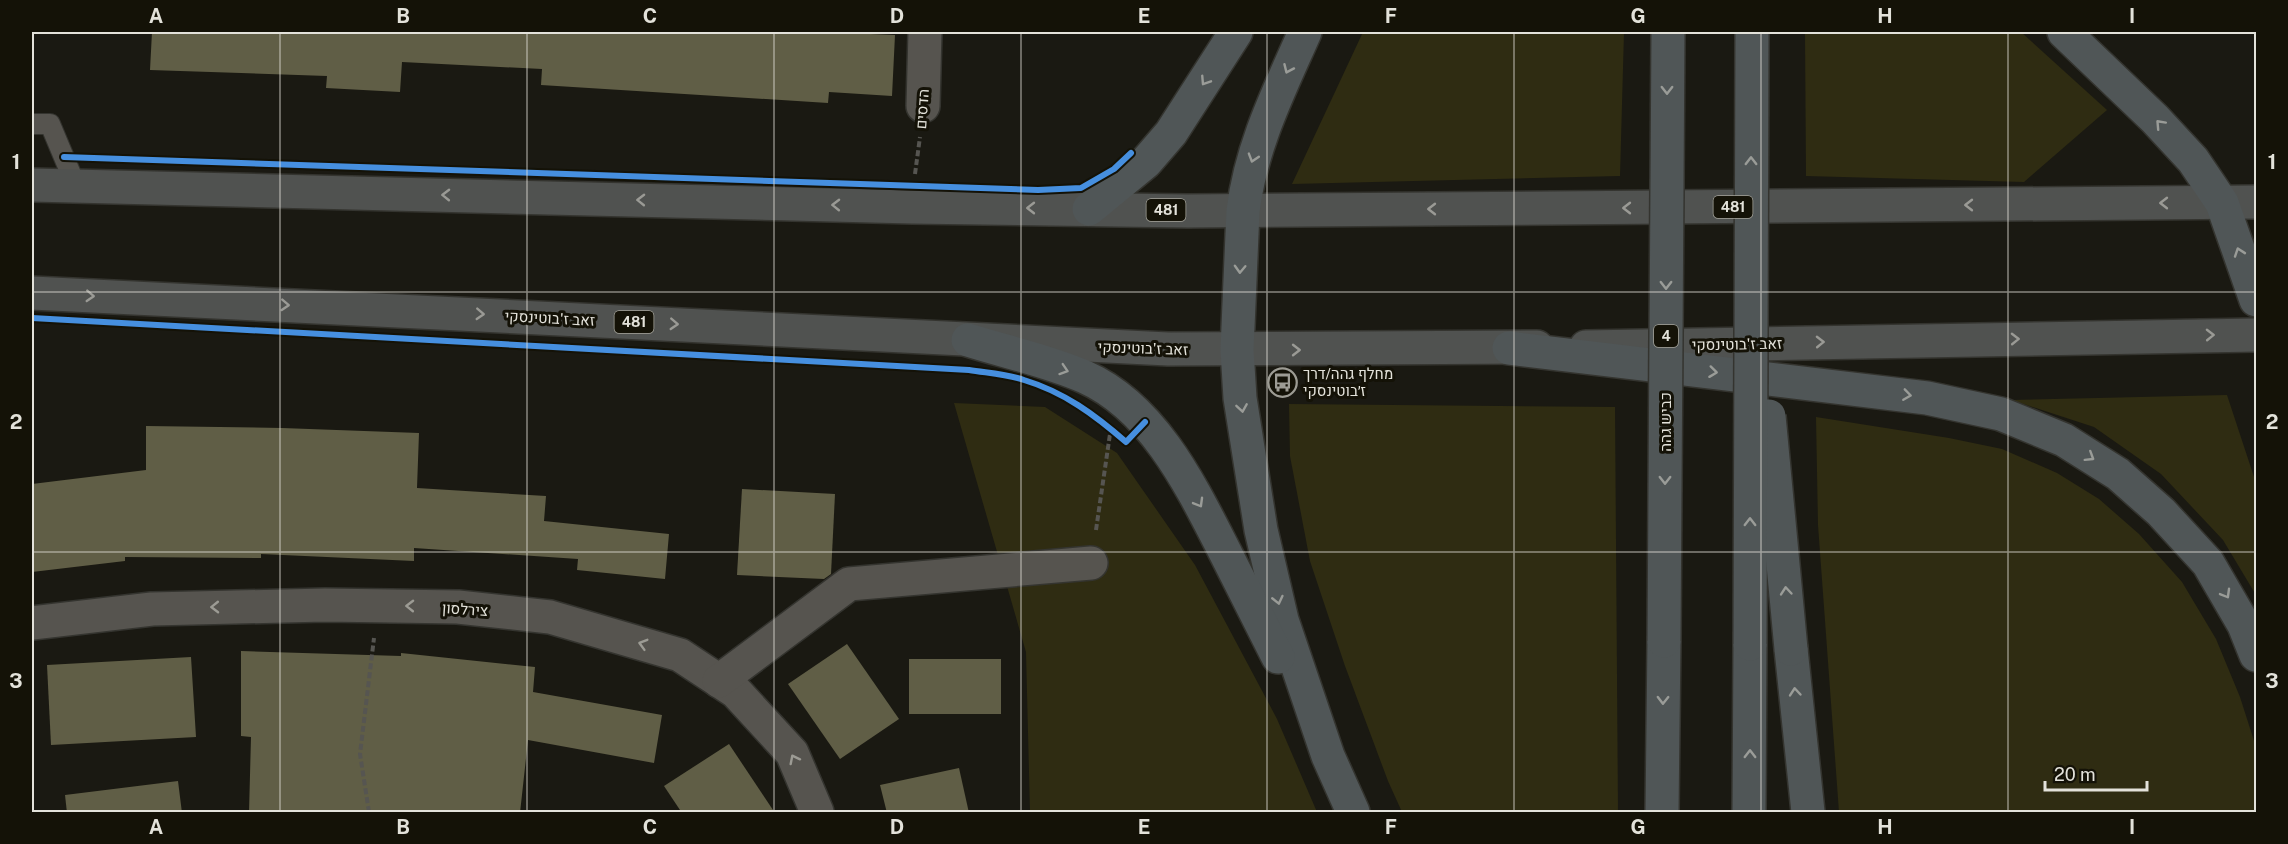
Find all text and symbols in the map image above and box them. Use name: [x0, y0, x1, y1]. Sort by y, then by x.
text: A: [149, 4, 163, 28]
text: B: [396, 4, 410, 28]
text: C: [643, 4, 657, 28]
text: D: [890, 4, 904, 28]
text: E: [1138, 4, 1150, 28]
text: F: [1385, 4, 1397, 28]
text: G: [1630, 4, 1646, 28]
text: H: [1877, 4, 1893, 28]
text: I: [2129, 4, 2135, 28]
one-way arrow: [1283, 63, 1295, 74]
one-way arrow: [1200, 75, 1212, 85]
one-way arrow: [1661, 85, 1673, 94]
street label: הדסים: [912, 88, 932, 130]
one-way arrow: [2156, 121, 2167, 131]
text: 1: [12, 150, 20, 174]
text: 1: [2268, 150, 2276, 174]
one-way arrow: [1248, 152, 1260, 163]
one-way arrow: [1744, 157, 1757, 166]
one-way arrow: [442, 189, 451, 202]
one-way arrow: [637, 194, 646, 207]
road number: 481: [1714, 196, 1752, 218]
one-way arrow: [2159, 197, 2168, 209]
one-way arrow: [831, 199, 840, 212]
road number: 481: [1146, 199, 1186, 221]
one-way arrow: [1964, 199, 1973, 211]
one-way arrow: [1026, 202, 1035, 214]
one-way arrow: [1622, 202, 1631, 214]
one-way arrow: [1427, 203, 1436, 215]
one-way arrow: [2234, 247, 2247, 257]
one-way arrow: [1234, 265, 1247, 274]
one-way arrow: [1660, 280, 1672, 289]
one-way arrow: [85, 289, 94, 302]
one-way arrow: [280, 298, 289, 311]
street label: זאב ז'בוטינסקי: [504, 307, 596, 329]
one-way arrow: [475, 308, 484, 321]
road number: 481: [614, 311, 654, 333]
one-way arrow: [670, 318, 679, 331]
road number: 4: [1654, 325, 1678, 347]
one-way arrow: [2205, 329, 2214, 342]
one-way arrow: [2010, 333, 2019, 345]
street label: זאב ז'בוטינסקי: [1692, 335, 1782, 353]
one-way arrow: [1815, 336, 1824, 349]
street label: זאב ז'בוטינסקי: [1098, 338, 1188, 358]
one-way arrow: [1291, 344, 1300, 356]
one-way arrow: [1058, 363, 1069, 375]
place label: מחלף גהה/דרך ז׳בוטינסקי: [1303, 365, 1393, 399]
one-way arrow: [1709, 365, 1718, 377]
bus stop icon: מחלף גהה/דרך ז׳בוטינסקי: [1266, 366, 1298, 398]
one-way arrow: [1902, 389, 1912, 401]
street label: כביש גהה: [1657, 392, 1674, 452]
one-way arrow: [1235, 404, 1247, 413]
text: 2: [10, 410, 22, 434]
text: 2: [2266, 410, 2278, 434]
one-way arrow: [2084, 449, 2094, 461]
one-way arrow: [1659, 475, 1671, 484]
one-way arrow: [1192, 497, 1203, 507]
one-way arrow: [1744, 518, 1756, 527]
one-way arrow: [1780, 586, 1793, 596]
one-way arrow: [2218, 588, 2230, 598]
one-way arrow: [1270, 595, 1283, 605]
street label: צירלסון: [441, 599, 489, 619]
one-way arrow: [406, 600, 415, 612]
one-way arrow: [211, 601, 220, 613]
one-way arrow: [638, 639, 649, 651]
text: 3: [9, 669, 23, 693]
text: 3: [2265, 669, 2279, 693]
one-way arrow: [1789, 687, 1802, 696]
one-way arrow: [1657, 695, 1669, 704]
one-way arrow: [1743, 750, 1756, 759]
one-way arrow: [789, 754, 801, 765]
scale bar: [2045, 754, 2147, 792]
text: 20 m: [2054, 764, 2096, 785]
text: A: [149, 815, 163, 839]
text: B: [396, 815, 410, 839]
text: C: [643, 815, 657, 839]
text: D: [890, 815, 904, 839]
text: E: [1138, 815, 1150, 839]
text: F: [1385, 815, 1397, 839]
text: G: [1630, 815, 1646, 839]
text: H: [1877, 815, 1893, 839]
text: I: [2129, 815, 2135, 839]

